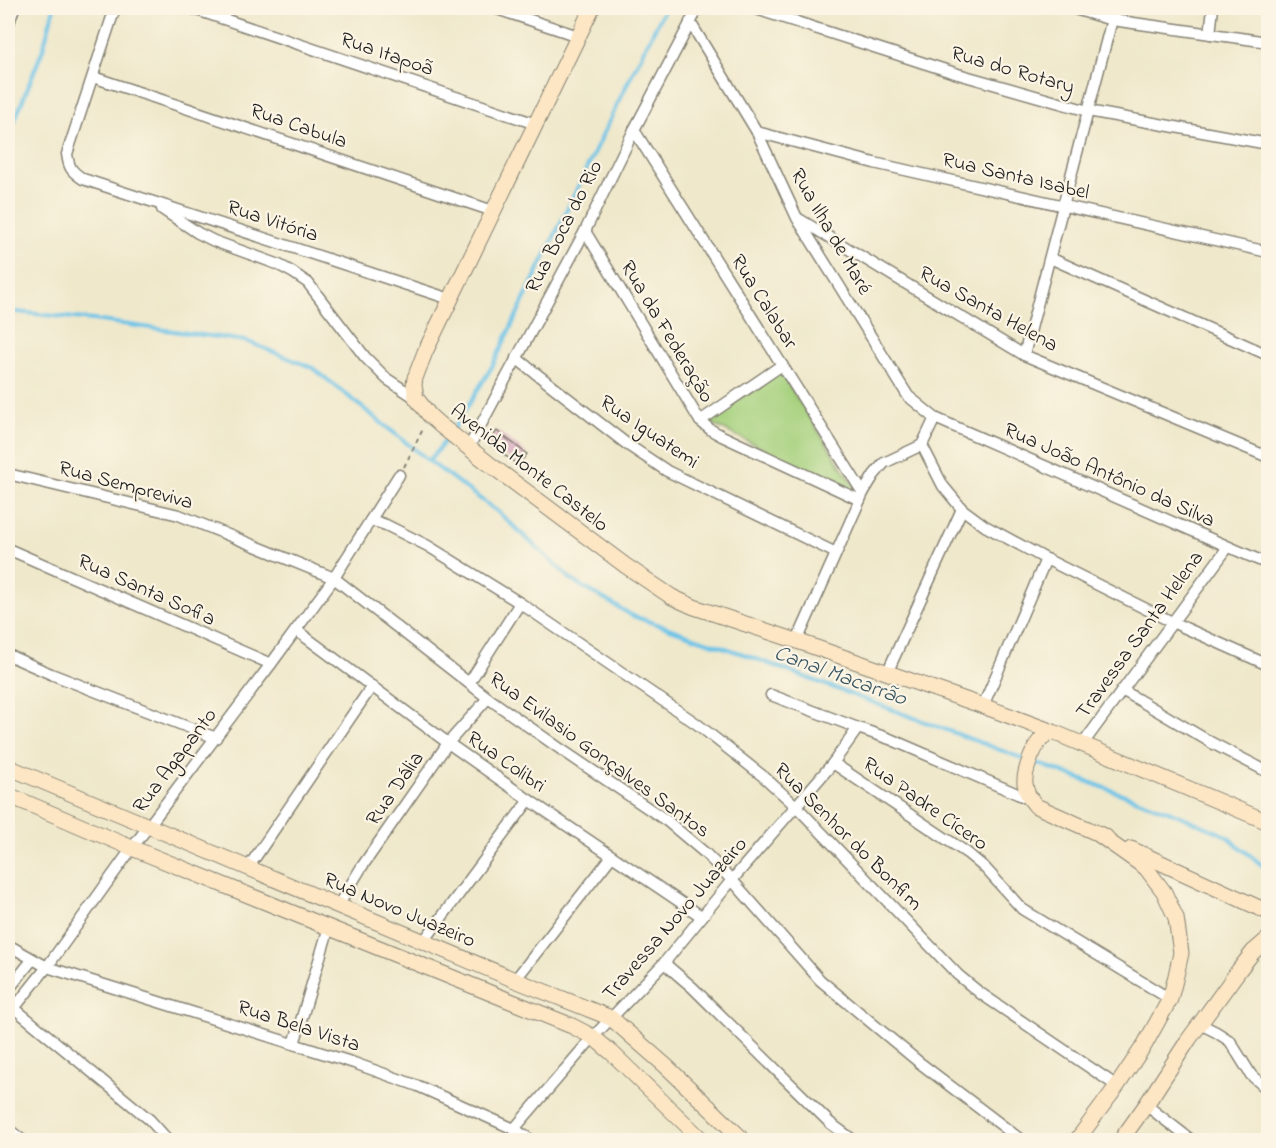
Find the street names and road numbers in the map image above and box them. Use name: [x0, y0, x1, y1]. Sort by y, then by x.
street label: Rua Itapoã: [336, 25, 437, 85]
street label: Rua do Rotary: [947, 39, 1078, 105]
street label: Rua Cabula: [246, 96, 351, 158]
street label: Rua Santa Isabel: [939, 145, 1092, 208]
street label: Rua Boca do Rio: [518, 155, 611, 298]
street label: Rua Ilha de Maré: [782, 163, 879, 301]
street label: Rua Vitória: [223, 193, 322, 251]
street label: Rua Calabar: [722, 249, 805, 356]
street label: Rua da Federação: [612, 255, 721, 409]
street label: Rua Santa Helena: [913, 259, 1063, 360]
street label: Rua Iguatemi: [592, 388, 705, 479]
street label: Avenida Monte Castelo: [443, 397, 614, 540]
street label: Rua João Antônio da Silva: [999, 416, 1220, 536]
street label: Rua Sempreviva: [55, 454, 196, 518]
street label: Travessa Santa Helena: [1069, 545, 1212, 725]
street label: Rua Santa Sofia: [72, 547, 220, 635]
street label: Rua Evilasio Gonçalves Santos: [482, 665, 716, 846]
street label: Rua Agapanto: [126, 702, 227, 821]
street label: Rua Colibri: [460, 724, 552, 801]
street label: Rua Dália: [359, 746, 432, 833]
street label: Rua Padre Cícero: [856, 750, 994, 859]
street label: Rua Senhor do Bonfim: [767, 756, 929, 918]
street label: Travessa Novo Juazeiro: [596, 831, 755, 1008]
street label: Rua Novo Juazeiro: [319, 865, 480, 956]
street label: Rua Bela Vista: [233, 993, 364, 1061]

